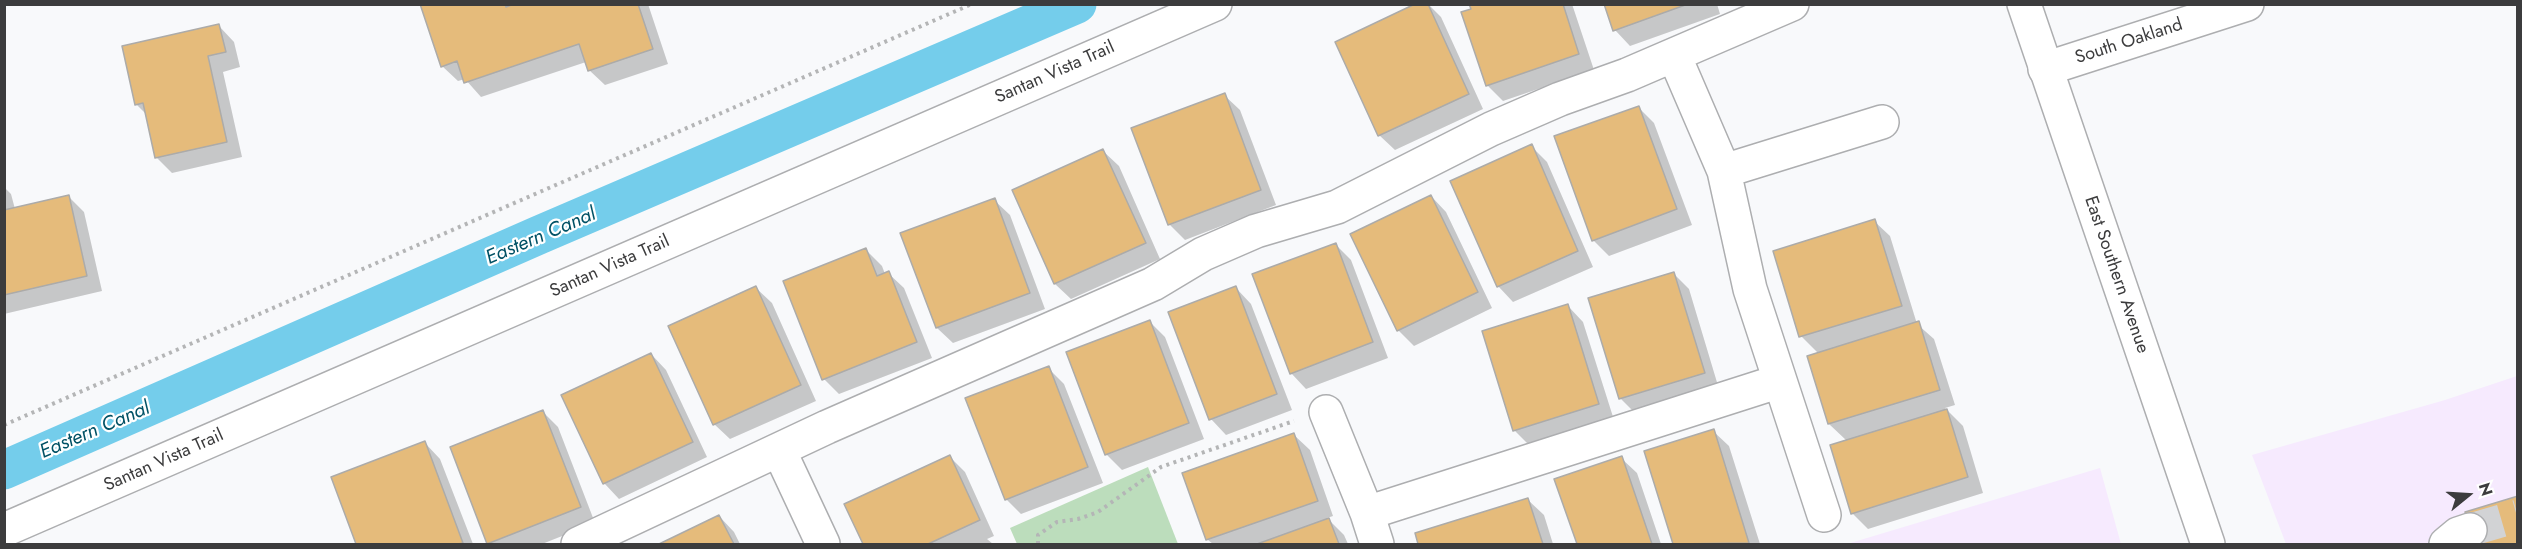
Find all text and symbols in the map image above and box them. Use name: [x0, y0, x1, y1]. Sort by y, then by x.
street label: South Oakland: [2073, 14, 2185, 70]
street label: Santan Vista Trail: [992, 37, 1118, 109]
street label: East Southern Avenue: [2079, 194, 2153, 356]
water label: Eastern Canal: [482, 203, 600, 271]
street label: Santan Vista Trail: [547, 231, 673, 303]
water label: Eastern Canal: [36, 397, 154, 465]
street label: Santan Vista Trail: [101, 425, 227, 497]
north arrow: [2438, 465, 2498, 525]
text: N: [2473, 480, 2498, 499]

